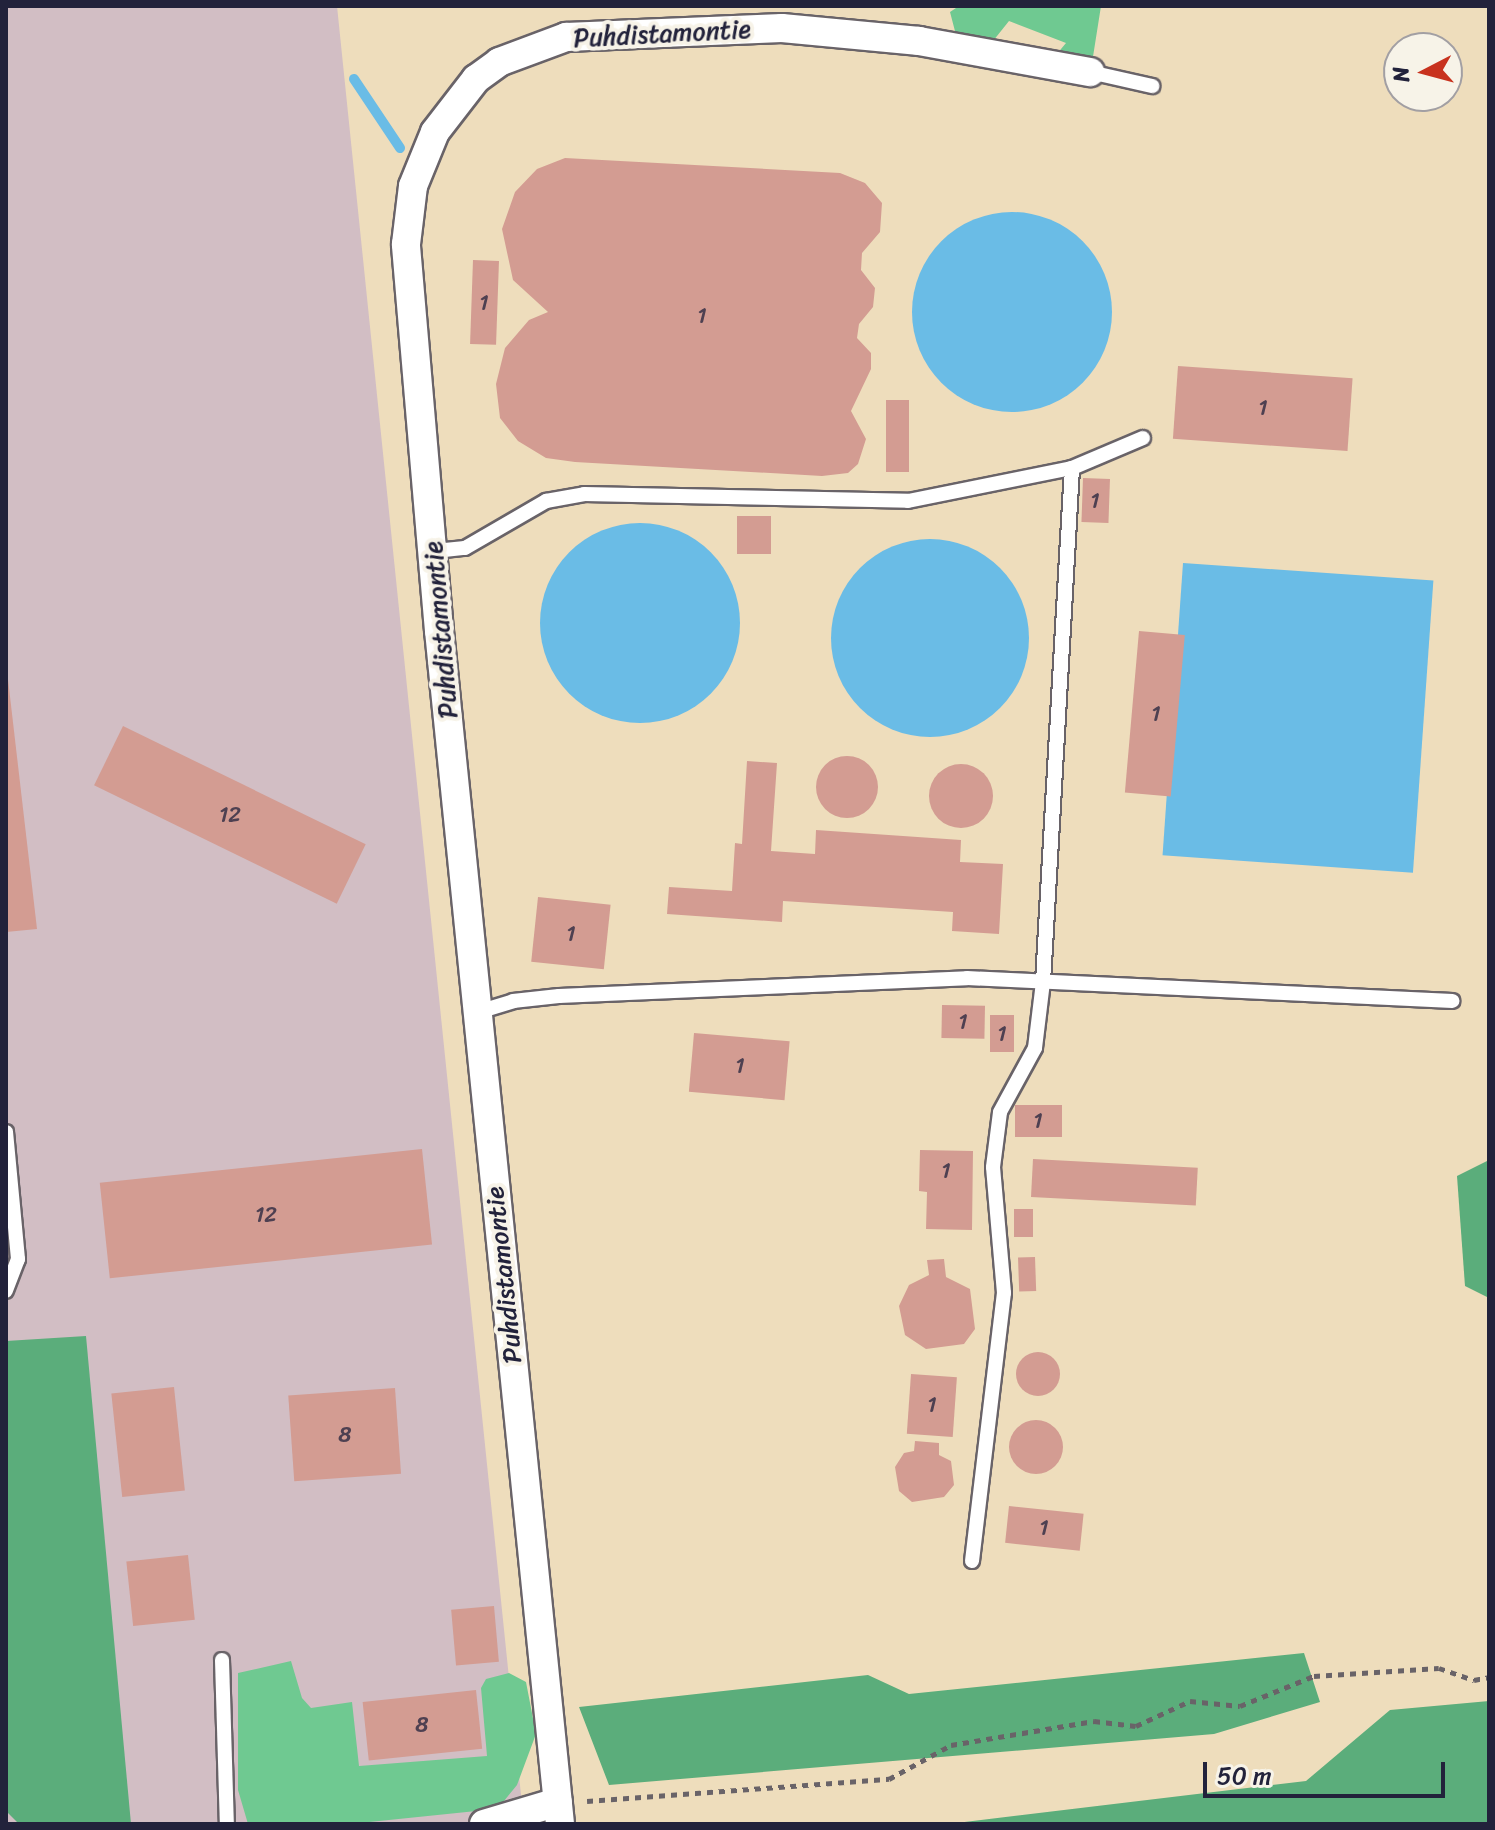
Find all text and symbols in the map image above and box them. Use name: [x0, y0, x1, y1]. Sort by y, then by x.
street label: Puhdistamontie: [572, 14, 752, 54]
north arrow: [1383, 32, 1463, 112]
text: N: [1380, 65, 1421, 84]
house number: 1: [479, 290, 489, 316]
house number: 1: [697, 303, 707, 329]
house number: 1: [1258, 395, 1268, 421]
house number: 1: [1090, 488, 1100, 514]
street label: Puhdistamontie: [418, 540, 464, 720]
house number: 1: [1151, 701, 1161, 727]
house number: 12: [219, 802, 241, 828]
house number: 1: [566, 921, 576, 947]
house number: 1: [958, 1009, 968, 1035]
house number: 1: [997, 1021, 1007, 1047]
house number: 1: [735, 1053, 745, 1079]
house number: 1: [1033, 1108, 1043, 1134]
house number: 1: [941, 1158, 951, 1184]
street label: Puhdistamontie: [479, 1185, 529, 1365]
house number: 12: [255, 1202, 277, 1228]
house number: 1: [927, 1392, 937, 1418]
house number: 8: [338, 1422, 352, 1448]
house number: 1: [1039, 1515, 1049, 1541]
house number: 8: [415, 1712, 429, 1738]
scale bar: [1207, 1746, 1449, 1796]
text: 50 m: [1217, 1755, 1272, 1797]

